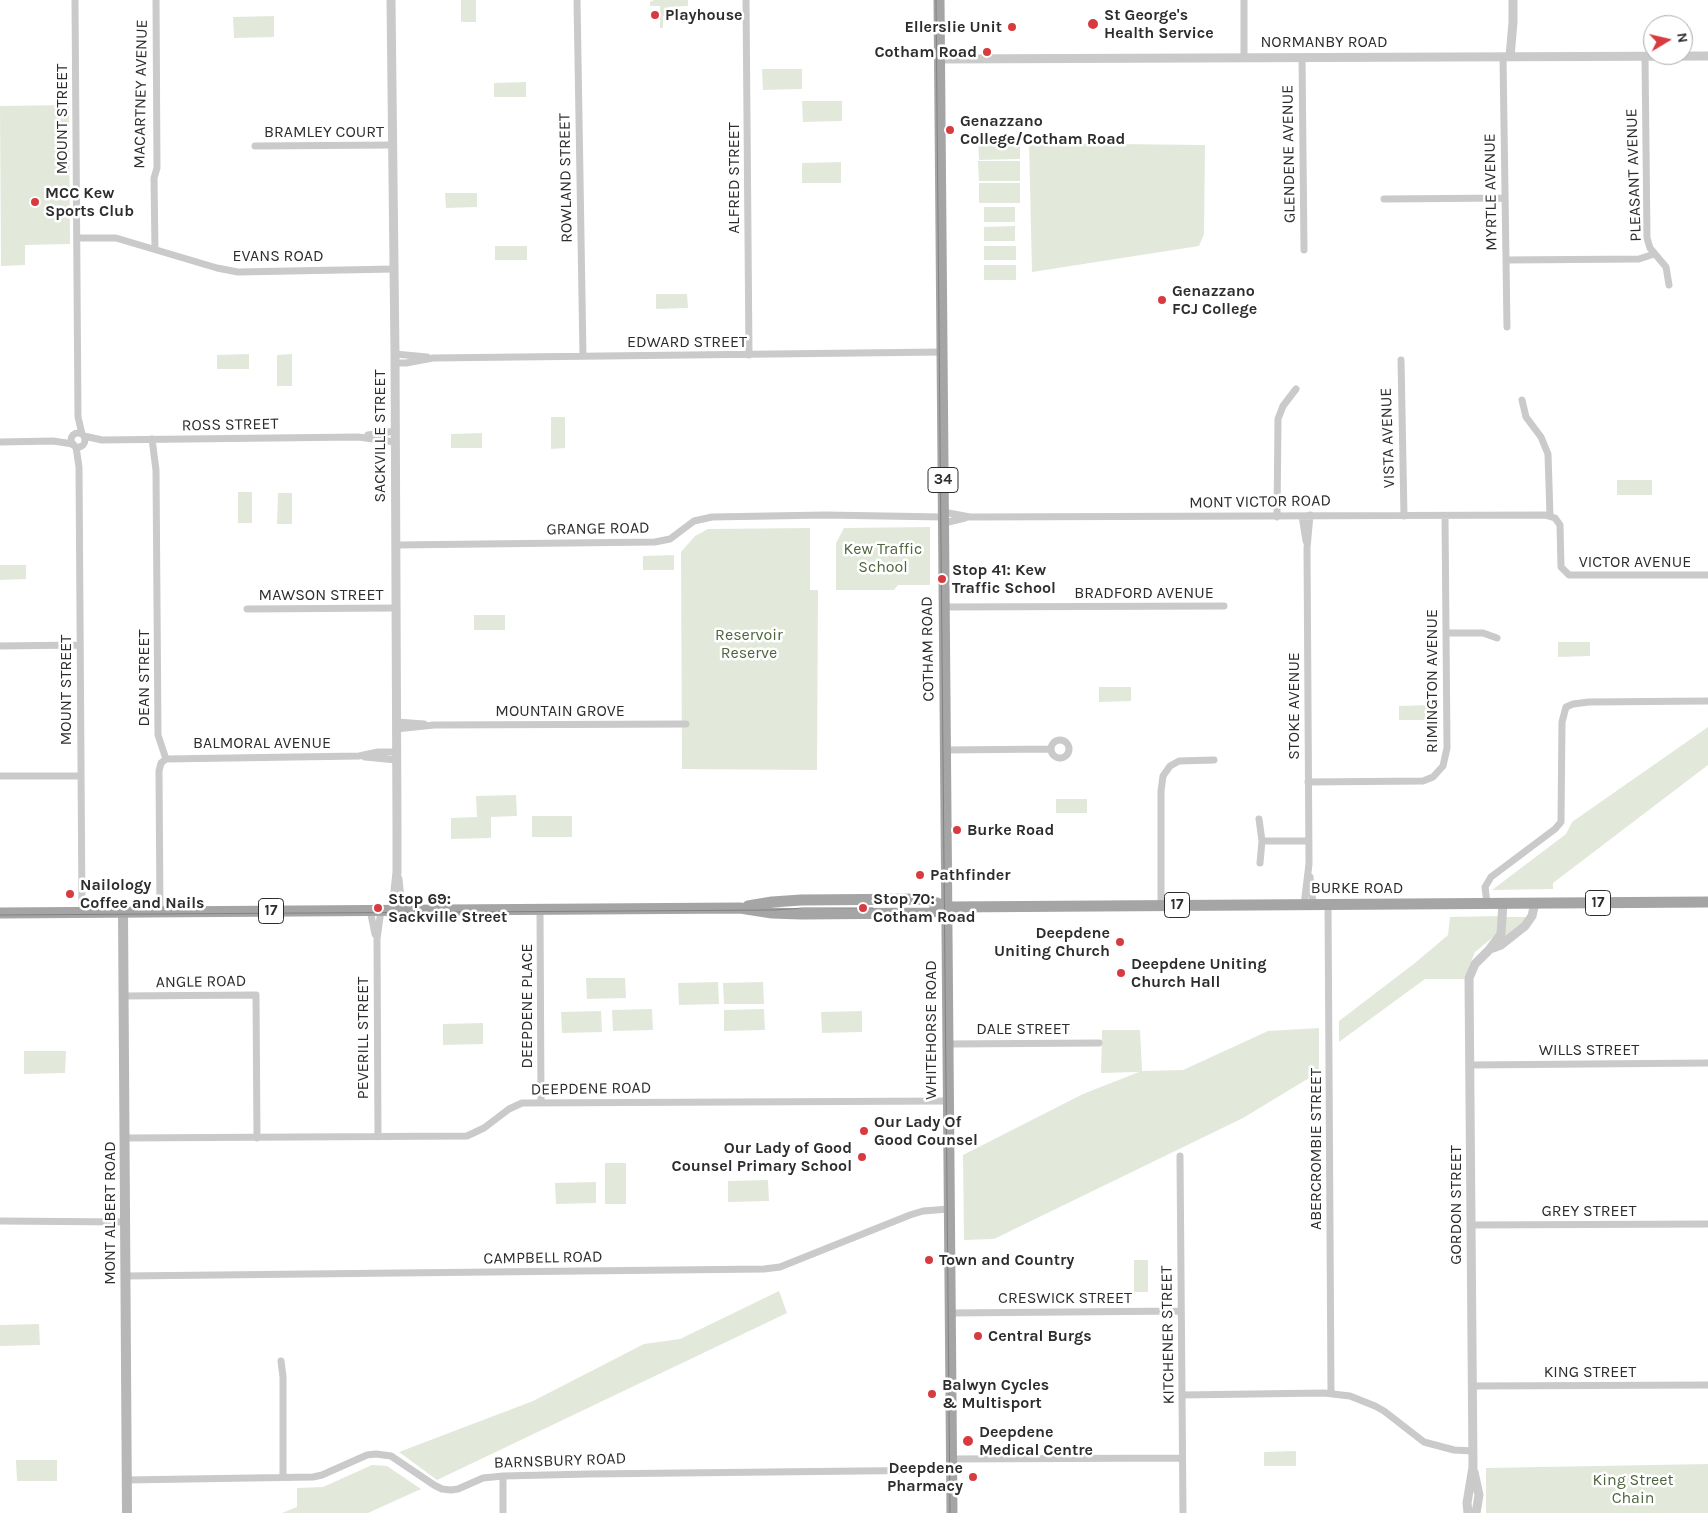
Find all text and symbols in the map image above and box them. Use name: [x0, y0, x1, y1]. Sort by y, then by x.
place label: Playhouse: [665, 5, 743, 25]
place label: St George's Health Service: [1104, 5, 1214, 43]
marker: Playhouse: [649, 9, 661, 21]
north arrow: [1643, 15, 1693, 65]
place label: Ellerslie Unit: [904, 17, 1002, 37]
marker: St George's Health Service: [1086, 17, 1100, 31]
street label: MACARTNEY AVENUE: [130, 19, 152, 169]
marker: Ellerslie Unit: [1006, 21, 1018, 33]
text: N: [1673, 31, 1692, 44]
street label: NORMANBY ROAD: [1260, 32, 1388, 52]
place label: Cotham Road: [874, 42, 977, 62]
marker: Cotham Road: [981, 46, 993, 58]
street label: MOUNT STREET: [52, 64, 72, 174]
street label: GLENDENE AVENUE: [1278, 85, 1300, 223]
street label: PLEASANT AVENUE: [1622, 108, 1646, 242]
place label: Genazzano College/Cotham Road: [960, 111, 1125, 149]
street label: ROWLAND STREET: [555, 113, 577, 243]
street label: BRAMLEY COURT: [264, 122, 384, 142]
street label: ALFRED STREET: [724, 122, 744, 234]
marker: Genazzano College/Cotham Road: [944, 124, 956, 136]
street label: MYRTLE AVENUE: [1480, 133, 1502, 251]
place label: MCC Kew Sports Club: [45, 183, 134, 221]
marker: MCC Kew Sports Club: [29, 196, 41, 208]
street label: EVANS ROAD: [233, 246, 323, 266]
place label: Genazzano FCJ College: [1172, 281, 1257, 319]
marker: Genazzano FCJ College: [1156, 294, 1168, 306]
street label: EDWARD STREET: [627, 332, 747, 352]
street label: SACKVILLE STREET: [370, 369, 390, 503]
street label: VISTA AVENUE: [1377, 387, 1399, 489]
street label: ROSS STREET: [181, 415, 279, 435]
road number: 34: [928, 468, 958, 492]
street label: MONT VICTOR ROAD: [1189, 491, 1331, 513]
street label: GRANGE ROAD: [546, 519, 650, 539]
park label: Kew Traffic School: [844, 539, 922, 577]
street label: VICTOR AVENUE: [1579, 552, 1691, 572]
place label: Stop 41: Kew Traffic School: [952, 560, 1056, 598]
marker: Stop 41: Kew Traffic School: [936, 573, 948, 585]
street label: BRADFORD AVENUE: [1074, 583, 1214, 603]
street label: MAWSON STREET: [259, 585, 383, 605]
street label: COTHAM ROAD: [917, 596, 939, 702]
street label: RIMINGTON AVENUE: [1422, 609, 1442, 753]
park label: Reservoir Reserve: [715, 625, 783, 663]
street label: DEAN STREET: [134, 630, 154, 726]
street label: MOUNT STREET: [56, 635, 76, 745]
street label: STOKE AVENUE: [1284, 652, 1304, 760]
street label: MOUNTAIN GROVE: [495, 701, 625, 721]
street label: BALMORAL AVENUE: [193, 733, 331, 753]
place label: Burke Road: [967, 820, 1054, 840]
marker: Burke Road: [951, 824, 963, 836]
place label: Pathfinder: [930, 865, 1011, 885]
marker: Pathfinder: [914, 869, 926, 881]
place label: Nailology Coffee and Nails: [80, 875, 205, 913]
street label: BURKE ROAD: [1311, 878, 1403, 898]
marker: Nailology Coffee and Nails: [64, 888, 76, 900]
place label: Stop 69: Sackville Street: [388, 889, 507, 927]
place label: Stop 70: Cotham Road: [873, 889, 976, 927]
road number: 17: [1586, 890, 1610, 916]
road number: 17: [1164, 892, 1190, 918]
road number: 17: [258, 898, 284, 924]
marker: Stop 69: Sackville Street: [372, 902, 384, 914]
marker: Stop 70: Cotham Road: [857, 902, 869, 914]
place label: Deepdene Uniting Church: [994, 923, 1110, 961]
marker: Deepdene Uniting Church: [1114, 936, 1126, 948]
street label: DEEPDENE PLACE: [517, 943, 537, 1069]
place label: Deepdene Uniting Church Hall: [1131, 954, 1267, 992]
street label: WHITEHORSE ROAD: [921, 960, 941, 1100]
marker: Deepdene Uniting Church Hall: [1115, 967, 1127, 979]
street label: ANGLE ROAD: [156, 972, 246, 992]
street label: PEVERILL STREET: [353, 977, 373, 1099]
street label: DALE STREET: [976, 1019, 1070, 1039]
street label: WILLS STREET: [1539, 1040, 1639, 1060]
street label: ABERCROMBIE STREET: [1306, 1068, 1326, 1230]
street label: DEEPDENE ROAD: [531, 1078, 651, 1100]
place label: Our Lady Of Good Counsel: [874, 1112, 978, 1150]
marker: Our Lady Of Good Counsel: [858, 1125, 870, 1137]
place label: Our Lady of Good Counsel Primary School: [672, 1138, 852, 1176]
street label: MONT ALBERT ROAD: [100, 1141, 120, 1285]
street label: GORDON STREET: [1446, 1145, 1466, 1265]
marker: Our Lady of Good Counsel Primary School: [856, 1151, 868, 1163]
street label: GREY STREET: [1541, 1201, 1637, 1221]
street label: CAMPBELL ROAD: [483, 1247, 603, 1269]
place label: Town and Country: [939, 1250, 1074, 1270]
marker: Town and Country: [923, 1254, 935, 1266]
street label: KITCHENER STREET: [1157, 1265, 1179, 1405]
street label: CRESWICK STREET: [998, 1288, 1132, 1308]
place label: Central Burgs: [988, 1326, 1092, 1346]
marker: Central Burgs: [972, 1330, 984, 1342]
street label: KING STREET: [1544, 1362, 1636, 1382]
place label: Balwyn Cycles & Multisport: [942, 1375, 1049, 1413]
marker: Balwyn Cycles & Multisport: [926, 1388, 938, 1400]
place label: Deepdene Medical Centre: [979, 1422, 1093, 1460]
marker: Deepdene Medical Centre: [961, 1434, 975, 1448]
street label: BARNSBURY ROAD: [494, 1449, 626, 1473]
place label: Deepdene Pharmacy: [887, 1458, 963, 1496]
park label: King Street Chain: [1593, 1470, 1673, 1508]
marker: Deepdene Pharmacy: [967, 1471, 979, 1483]

